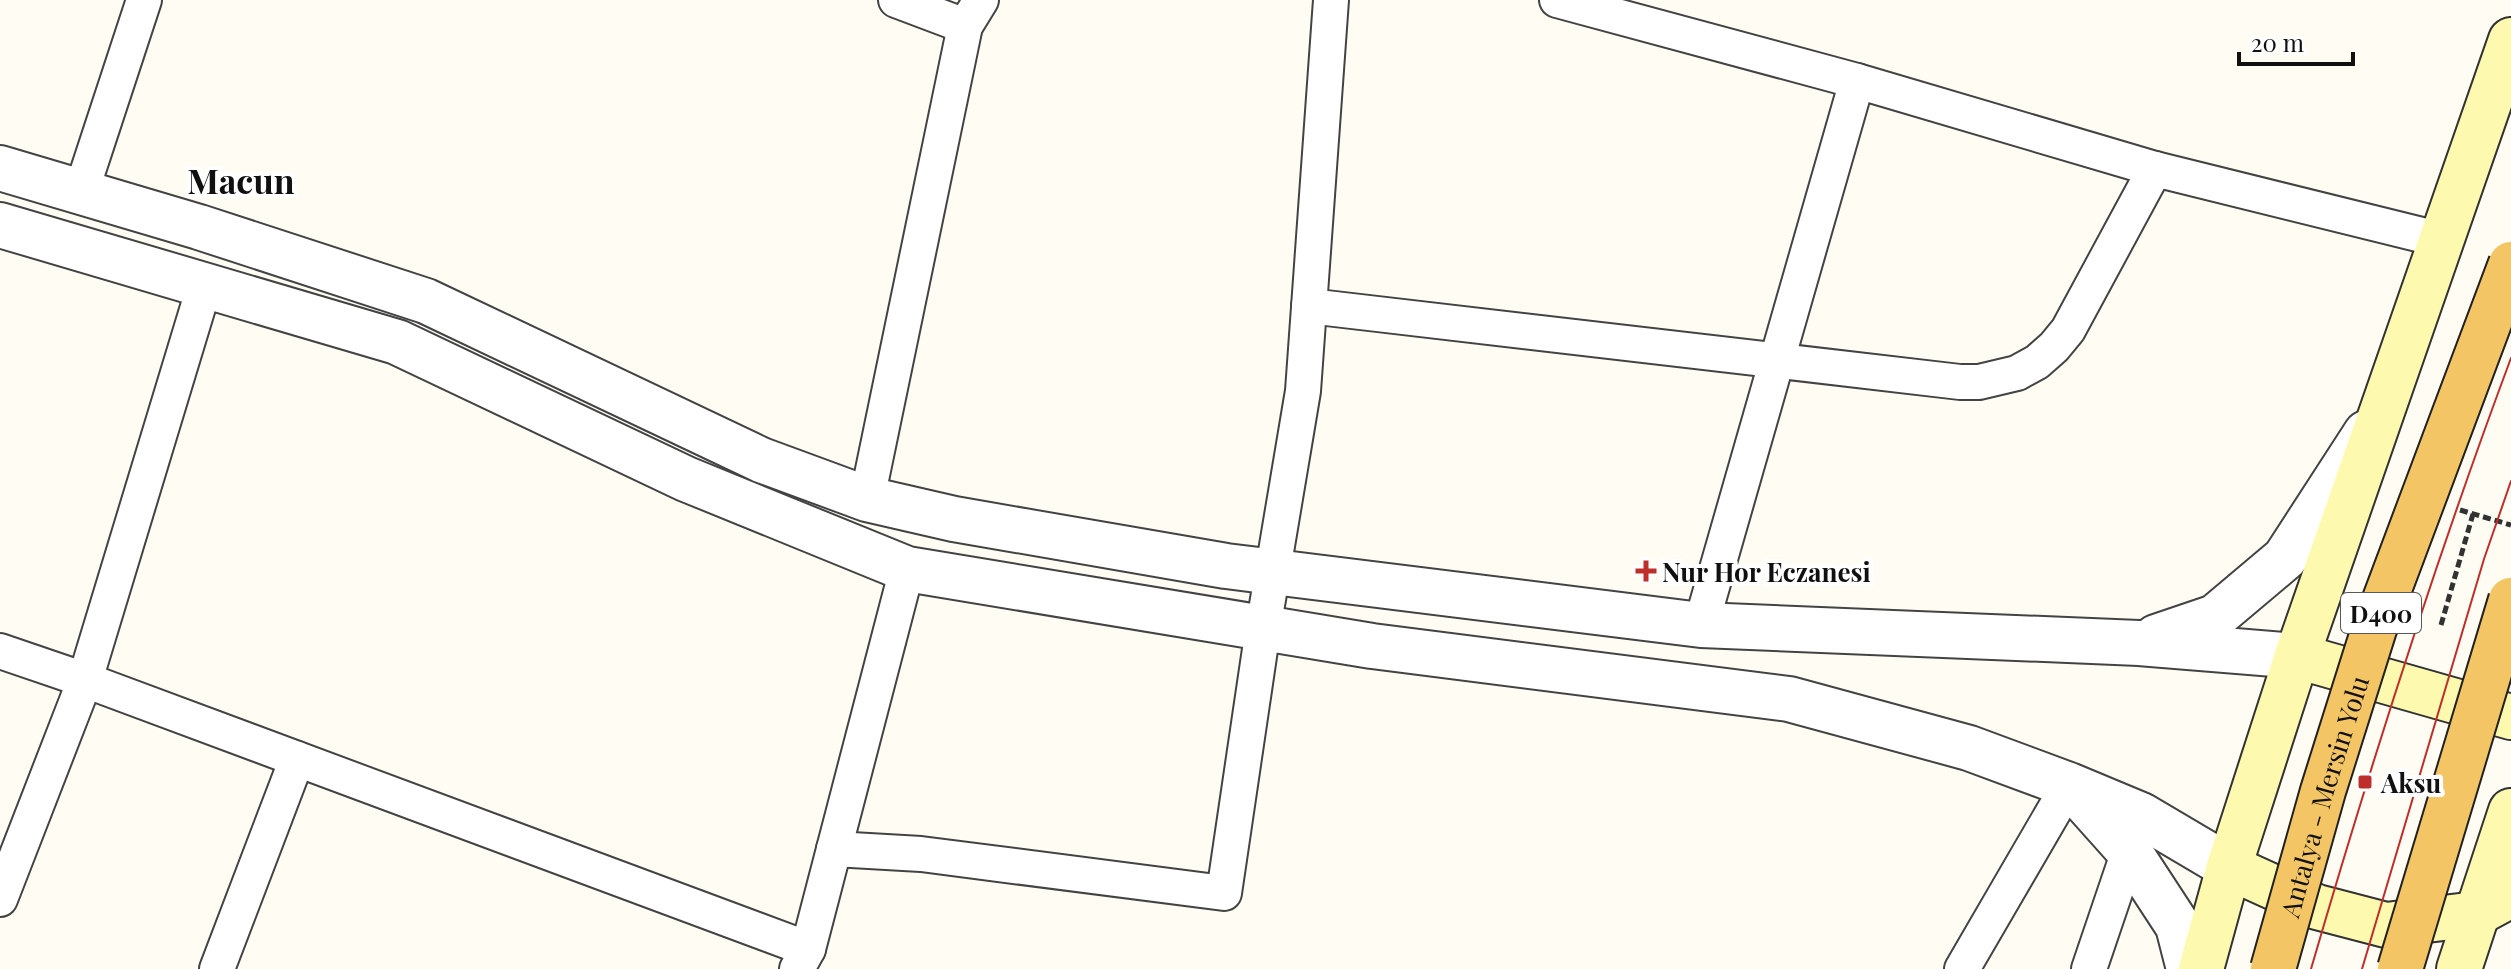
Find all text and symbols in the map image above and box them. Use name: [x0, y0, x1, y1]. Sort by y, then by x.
scale bar: [2239, 16, 2353, 66]
text: 20 m: [2251, 26, 2304, 58]
district label: Macun: [187, 157, 295, 203]
place label: Nur Hor Eczanesi: [1662, 554, 1871, 589]
marker: Nur Hor Eczanesi: [1637, 562, 1655, 580]
road number: D400: [2341, 593, 2421, 633]
street label: Antalya - Mersin Yolu: [2271, 671, 2376, 922]
place label: Aksu: [2380, 765, 2442, 800]
marker: Aksu: [2356, 773, 2374, 791]

